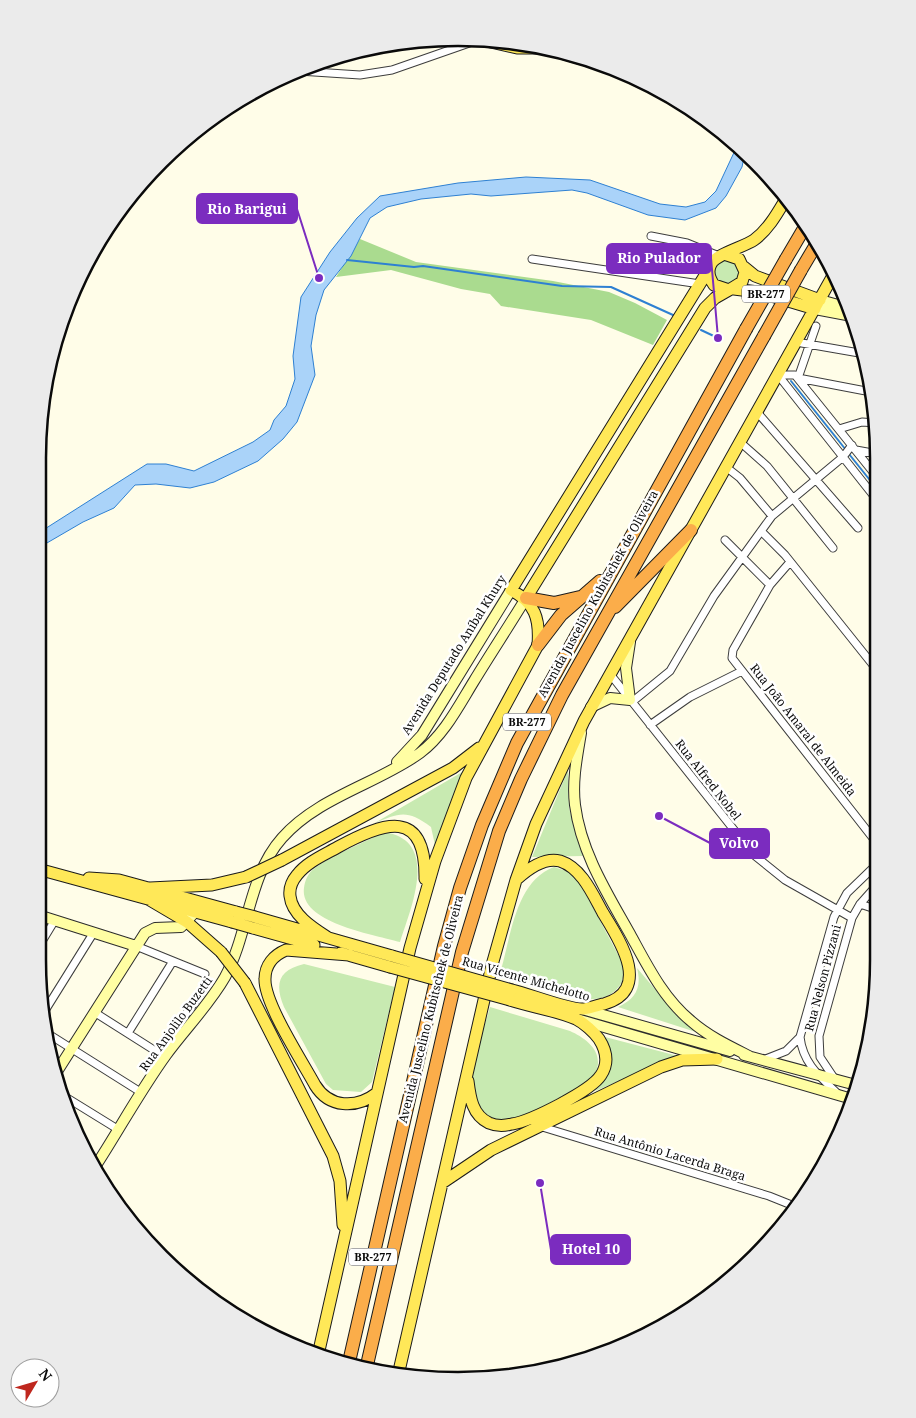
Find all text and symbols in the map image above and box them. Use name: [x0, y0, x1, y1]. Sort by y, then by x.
callout: Rio Barigui: [197, 194, 297, 223]
text: Rio Barigui: [207, 199, 287, 218]
callout: Rio Pulador: [607, 244, 711, 273]
text: Rio Pulador: [617, 248, 702, 267]
road number: BR-277: [742, 286, 790, 302]
street label: Avenida Juscelino Kubitschek de Oliveira: [533, 487, 662, 700]
street label: Avenida Deputado Aníbal Khury: [397, 571, 510, 738]
street label: Rua João Amaral de Almeida: [746, 660, 861, 800]
road number: BR-277: [503, 714, 551, 730]
street label: Rua Alfred Nobel: [671, 736, 745, 824]
callout: Volvo: [710, 829, 769, 858]
text: Volvo: [719, 833, 759, 852]
street label: Avenida Juscelino Kubitschek de Oliveira: [394, 893, 467, 1125]
street label: Rua Nelson Pizzani: [800, 923, 845, 1033]
street label: Rua Vicente Michelotto: [460, 952, 592, 1005]
street label: Rua Anjolilo Buzetti: [135, 973, 216, 1075]
street label: Rua Antônio Lacerda Braga: [593, 1122, 748, 1185]
callout: Hotel 10: [551, 1235, 630, 1264]
text: Hotel 10: [562, 1239, 620, 1258]
road number: BR-277: [349, 1248, 397, 1266]
north arrow: [10, 1358, 60, 1408]
text: N: [35, 1364, 57, 1385]

